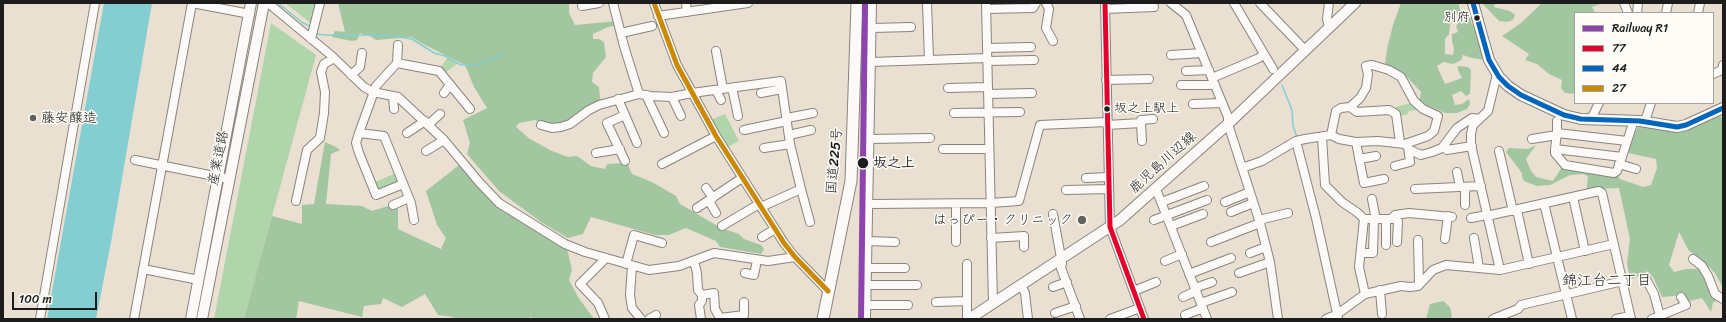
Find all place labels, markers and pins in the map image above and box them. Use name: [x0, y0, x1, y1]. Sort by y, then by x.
place label: 別府: [1444, 10, 1470, 26]
marker: 別府: [1472, 13, 1482, 23]
place label: 坂之上駅上: [1114, 101, 1179, 117]
marker: 坂之上駅上: [1102, 104, 1112, 114]
place label: 藤安醸造: [41, 110, 97, 126]
marker: 藤安醸造: [28, 113, 38, 123]
place label: 坂之上: [873, 155, 915, 171]
marker: 坂之上: [856, 156, 870, 170]
place label: はっぴー・クリニック: [933, 212, 1073, 228]
marker: はっぴー・クリニック: [1076, 214, 1088, 226]

